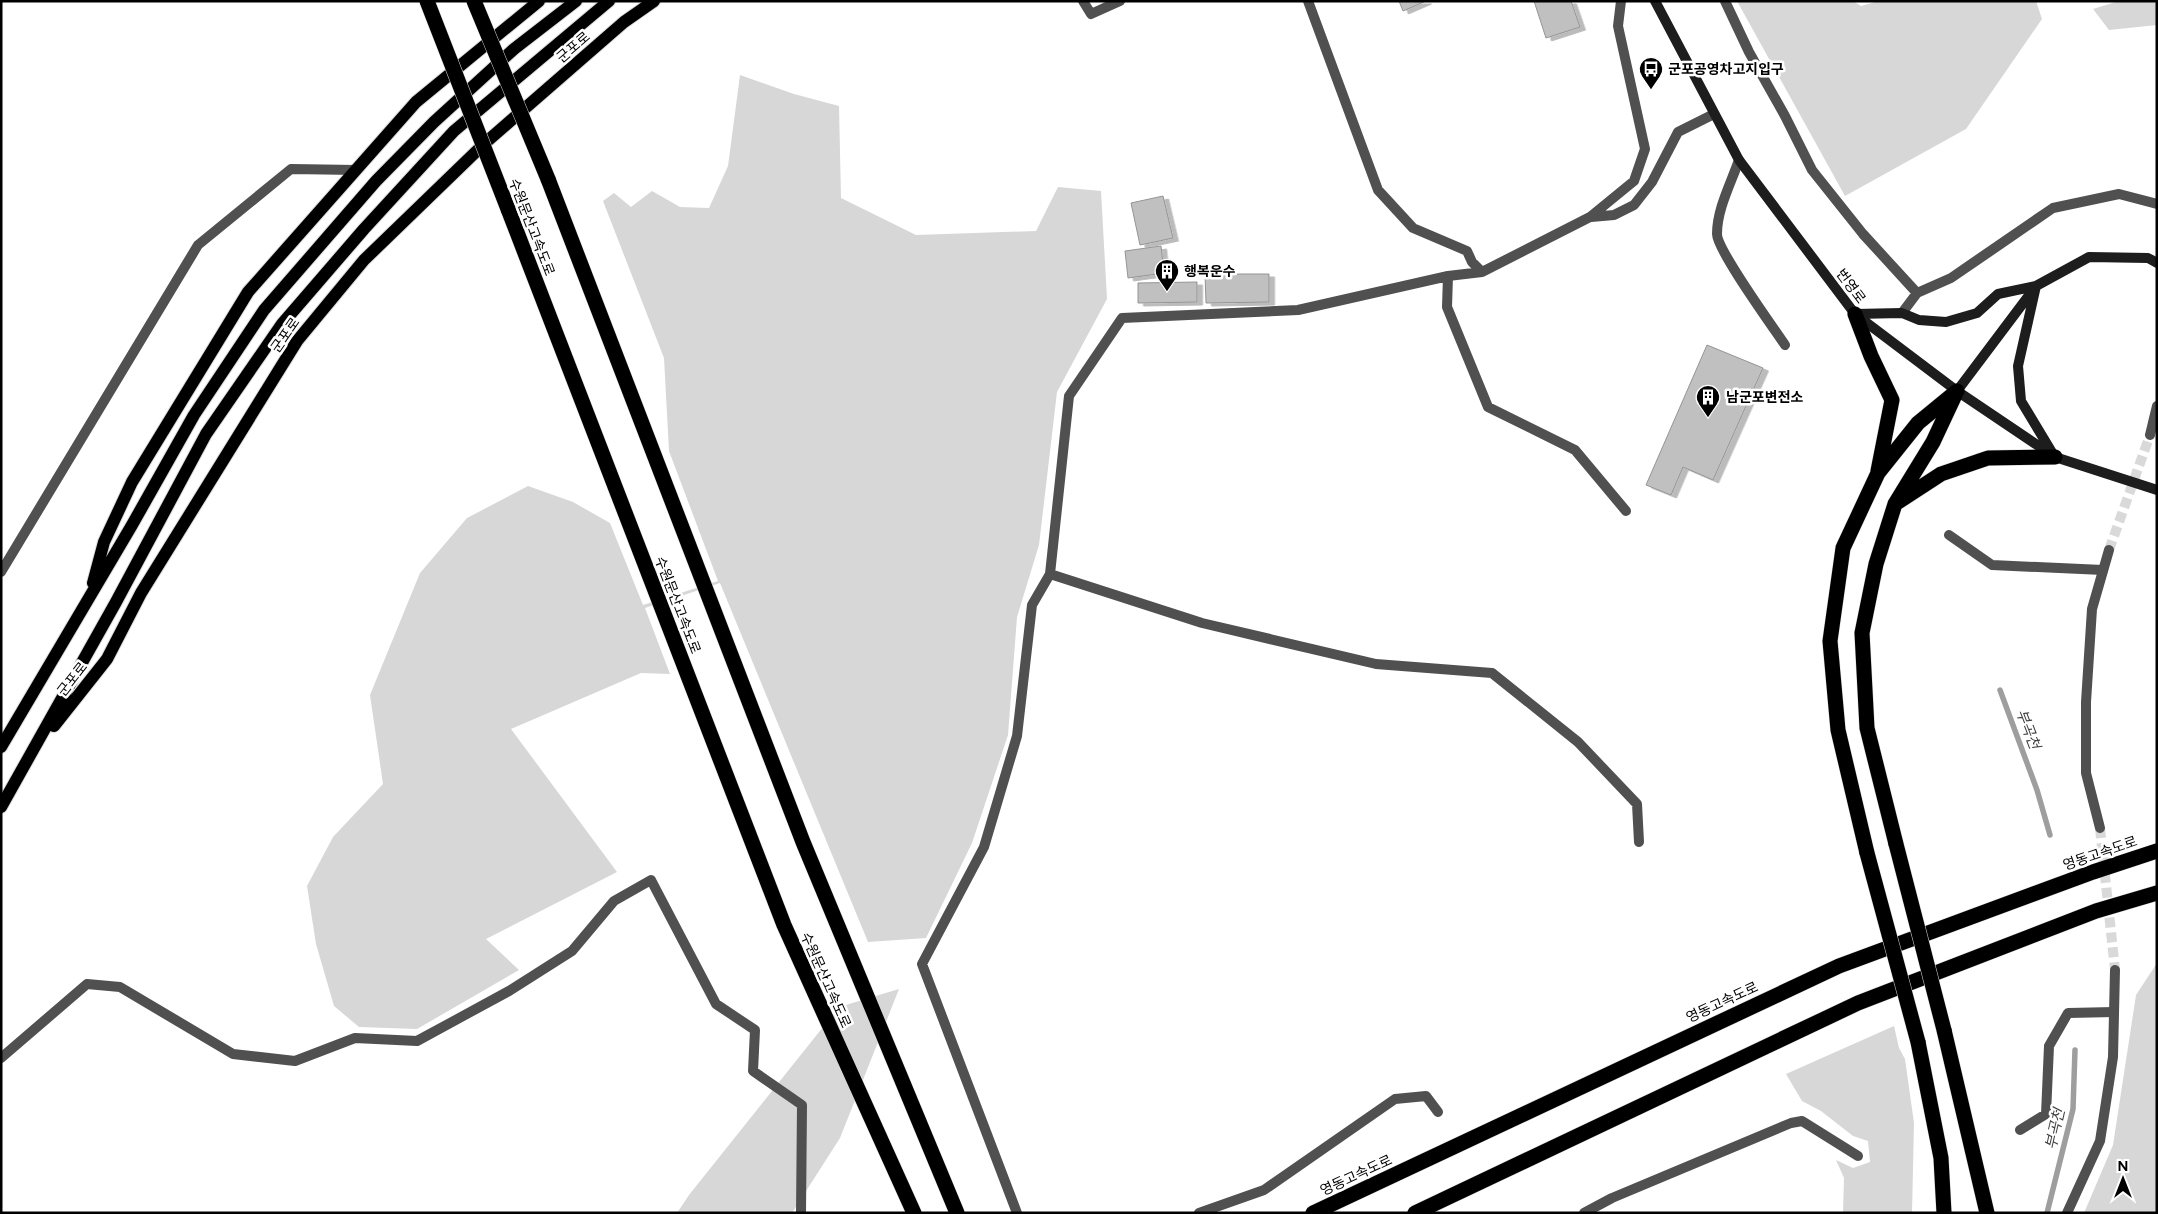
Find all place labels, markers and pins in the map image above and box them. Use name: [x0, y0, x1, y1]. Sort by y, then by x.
bus stop icon: 군포공영차고지입구: [1638, 56, 1664, 90]
place label: 군포공영차고지입구: [1668, 61, 1784, 78]
building icon: 행복운수: [1154, 258, 1180, 292]
place label: 행복운수: [1184, 263, 1236, 280]
building icon: 남군포변전소: [1695, 384, 1721, 418]
place label: 남군포변전소: [1726, 389, 1803, 406]

